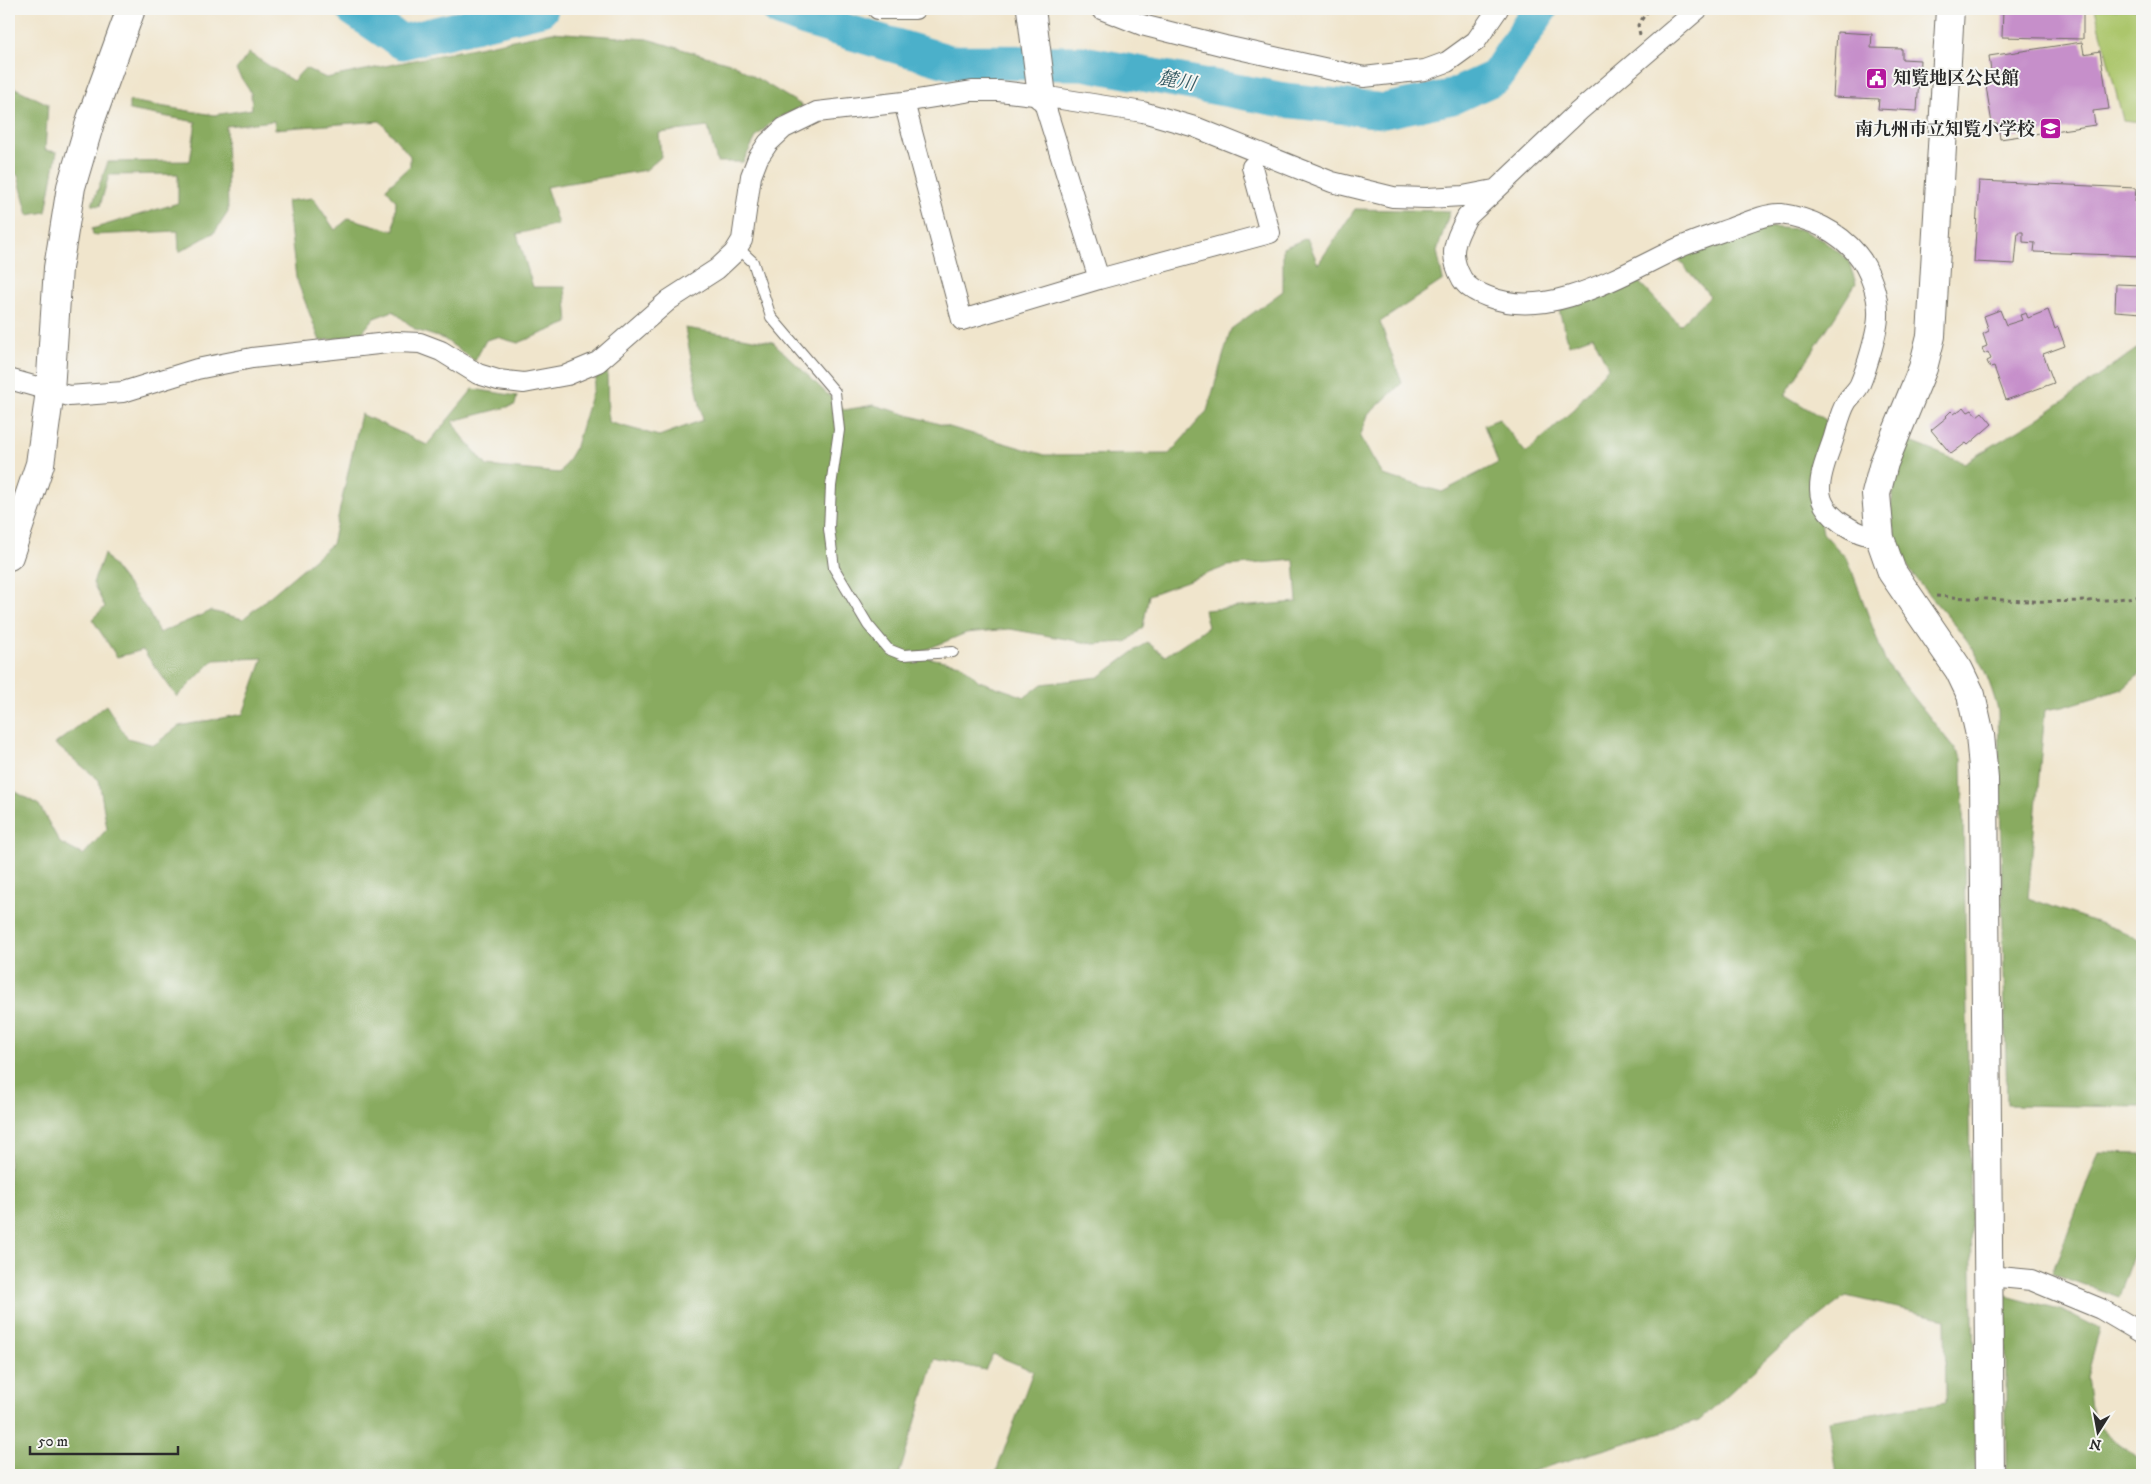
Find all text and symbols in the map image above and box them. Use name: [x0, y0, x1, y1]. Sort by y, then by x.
public building icon: 知覧地区公民館: [1865, 66, 1889, 90]
water label: 麓川: [1156, 67, 1200, 97]
place label: 知覧地区公民館: [1893, 68, 2019, 90]
school or university icon: 南九州市立知覧小学校: [2039, 117, 2063, 141]
place label: 南九州市立知覧小学校: [1855, 119, 2035, 141]
north arrow: [2074, 1406, 2124, 1456]
scale bar: [30, 1424, 178, 1456]
text: 50 m: [38, 1432, 68, 1451]
text: N: [2088, 1434, 2103, 1454]

